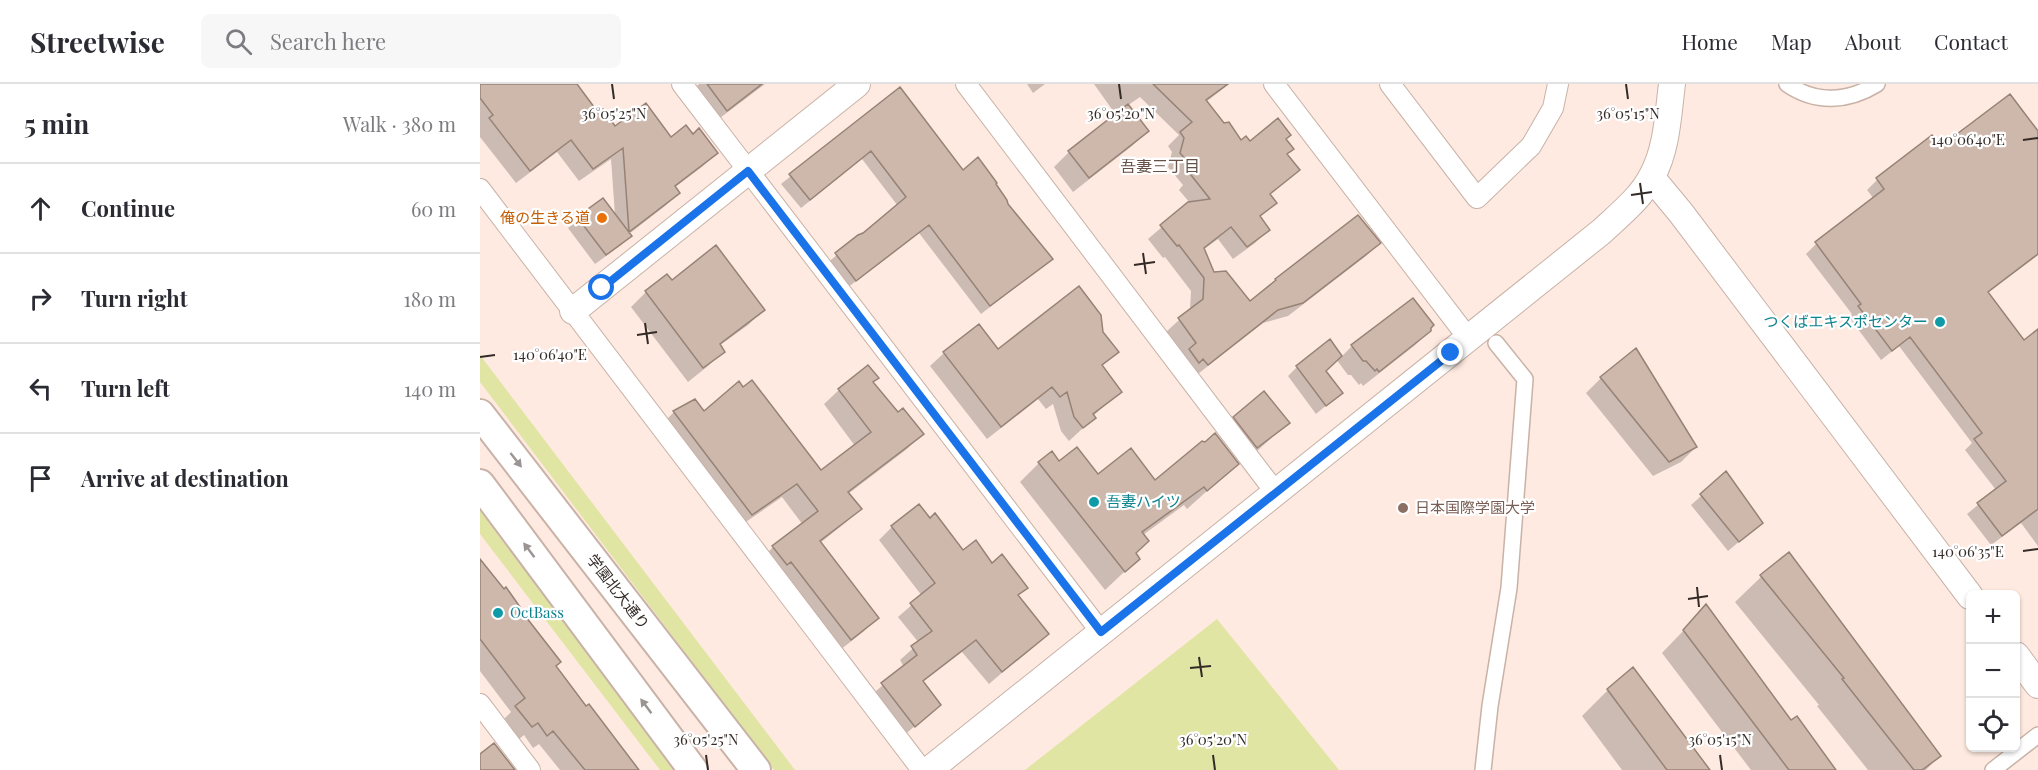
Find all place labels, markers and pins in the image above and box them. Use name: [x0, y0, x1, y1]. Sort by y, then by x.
place label: 俺の生きる道: [500, 207, 590, 227]
marker: 俺の生きる道: [595, 211, 609, 225]
place label: つくばエキスポセンター: [1763, 311, 1928, 331]
marker: つくばエキスポセンター: [1933, 315, 1947, 329]
place label: 吾妻ハイツ: [1106, 491, 1181, 511]
marker: 吾妻ハイツ: [1087, 495, 1101, 509]
place label: 日本国際学園大学: [1415, 497, 1535, 517]
marker: 日本国際学園大学: [1396, 501, 1410, 515]
place label: OctBass: [510, 602, 564, 622]
marker: OctBass: [491, 606, 505, 620]

